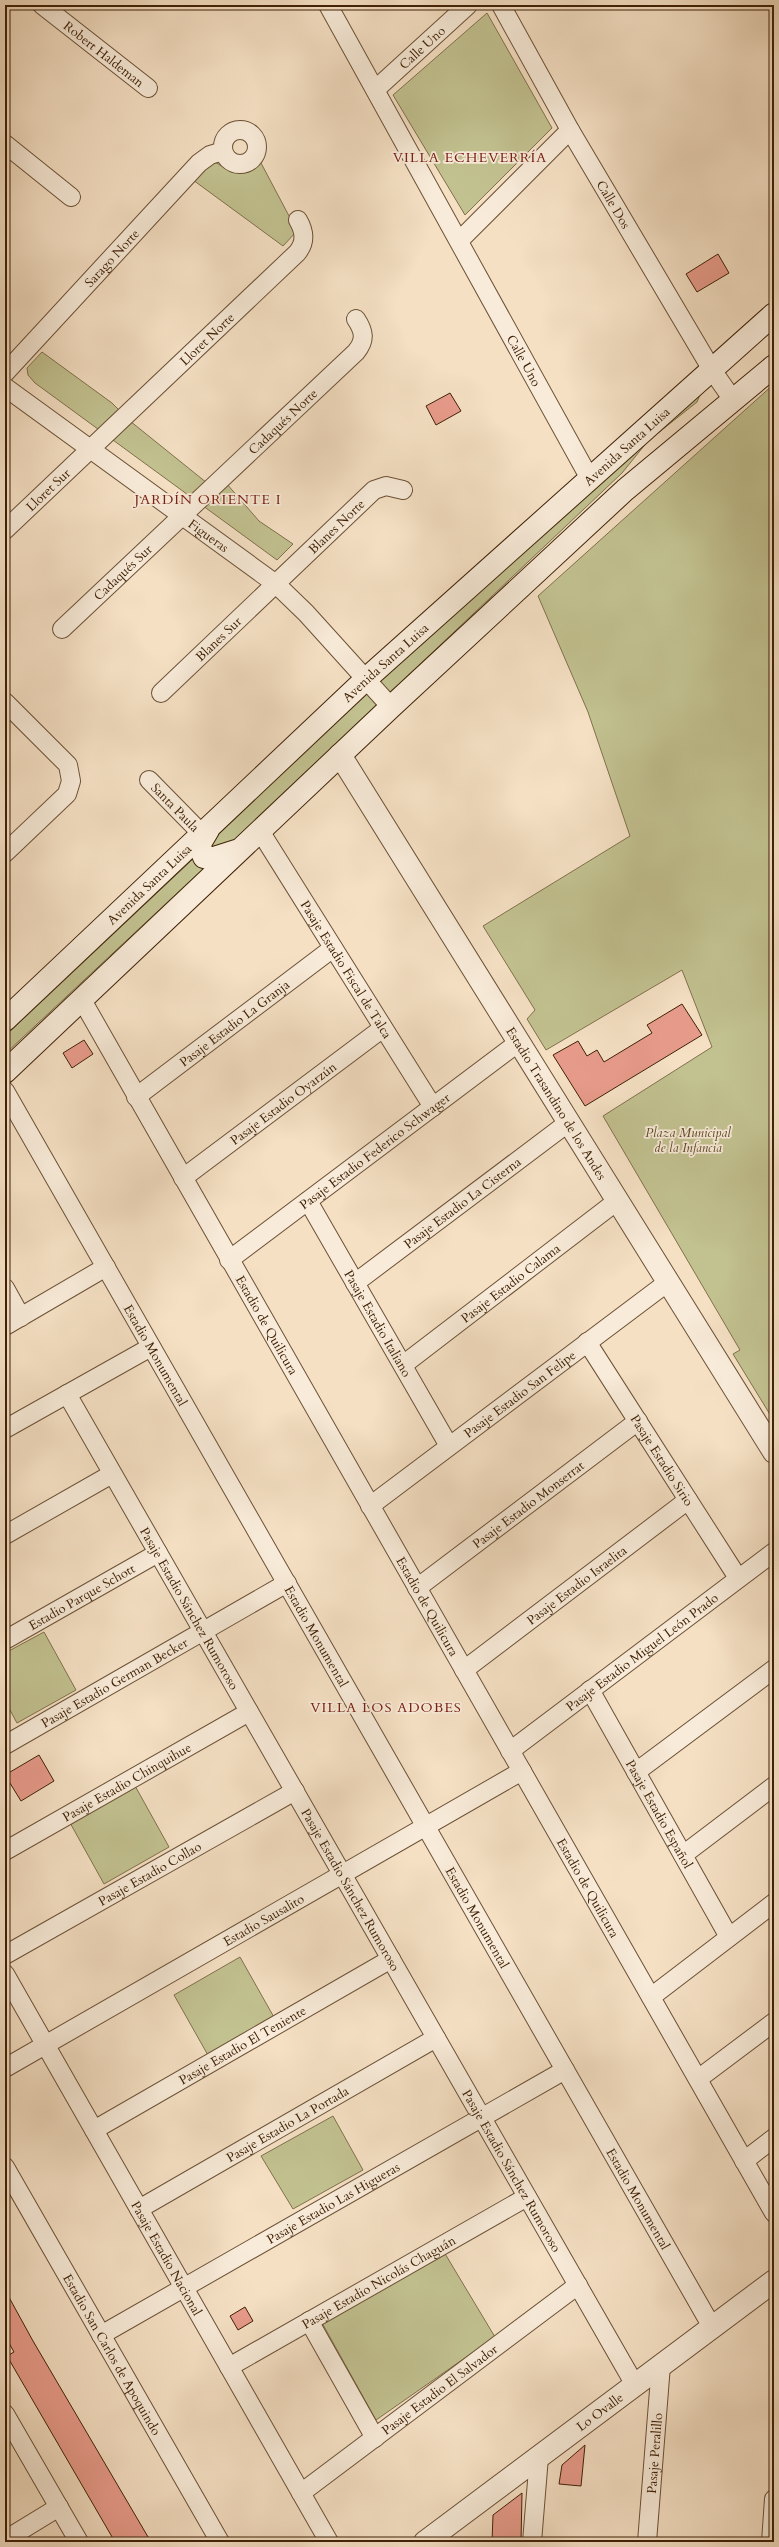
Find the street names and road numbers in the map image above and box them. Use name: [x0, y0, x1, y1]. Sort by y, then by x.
street label: Robert Haldeman: [59, 17, 148, 92]
street label: Calle Uno: [395, 22, 449, 74]
street label: Calle Dos: [592, 177, 634, 232]
street label: Sarago Norte: [81, 225, 144, 291]
street label: Lloret Norte: [176, 309, 239, 370]
street label: Calle Uno: [502, 332, 545, 390]
street label: Cadaqués Norte: [245, 385, 322, 459]
street label: Avenida Santa Luisa: [580, 403, 674, 490]
street label: Lloret Sur: [22, 465, 75, 516]
street label: Blanes Norte: [305, 495, 369, 558]
street label: Figueras: [184, 515, 232, 557]
street label: Cadaqués Sur: [90, 541, 157, 605]
street label: Blanes Sur: [192, 613, 246, 666]
street label: Avenida Santa Luisa: [339, 619, 433, 707]
street label: Santa Paula: [147, 779, 203, 837]
street label: Avenida Santa Luisa: [103, 840, 196, 929]
street label: Pasaje Estadio Fiscal de Talca: [296, 897, 396, 1042]
street label: Pasaje Estadio La Granja: [176, 976, 294, 1071]
street label: Estadio Trasandino de los Andes: [501, 1024, 610, 1184]
street label: Pasaje Estadio Oyarzún: [227, 1058, 341, 1150]
street label: Pasaje Estadio Federico Schwager: [296, 1089, 454, 1214]
street label: Pasaje Estadio La Cisterna: [400, 1153, 525, 1253]
street label: Pasaje Estadio Calama: [457, 1240, 564, 1328]
street label: Pasaje Estadio Italiano: [340, 1267, 415, 1381]
street label: Estadio de Quilicura: [231, 1272, 302, 1379]
street label: Estadio Monumental: [119, 1301, 192, 1410]
street label: Pasaje Estadio San Felipe: [460, 1346, 580, 1442]
street label: Pasaje Estadio Sirio: [626, 1411, 698, 1510]
street label: Pasaje Estadio Monserrat: [469, 1457, 588, 1553]
street label: Pasaje Estadio Sánchez Rumoroso: [135, 1524, 243, 1693]
street label: Pasaje Estadio Israelita: [523, 1541, 631, 1629]
street label: Estadio de Quilicura: [391, 1554, 463, 1660]
street label: Estadio Parque Schott: [26, 1560, 138, 1635]
street label: Estadio Monumental: [280, 1583, 352, 1691]
street label: Pasaje Estadio Miguel León Prado: [563, 1589, 722, 1716]
street label: Pasaje Estadio German Becker: [38, 1634, 192, 1732]
street label: Pasaje Estadio Chinquihue: [59, 1739, 195, 1826]
street label: Pasaje Estadio Español: [621, 1757, 697, 1873]
street label: Pasaje Estadio Sánchez Rumoroso: [296, 1805, 404, 1975]
street label: Estadio de Quilicura: [552, 1835, 623, 1942]
street label: Pasaje Estadio Collao: [95, 1838, 205, 1911]
street label: Estadio Monumental: [441, 1864, 513, 1973]
street label: Estadio Sausalito: [220, 1890, 308, 1951]
street label: Pasaje Estadio El Teniente: [176, 2002, 310, 2089]
street label: Pasaje Estadio La Portada: [223, 2082, 352, 2167]
street label: Pasaje Estadio Sánchez Rumoroso: [457, 2086, 565, 2256]
street label: Estadio Monumental: [601, 2145, 674, 2254]
street label: Pasaje Estadio Las Higueras: [264, 2158, 403, 2249]
street label: Pasaje Estadio Nacional: [126, 2198, 206, 2320]
street label: Pasaje Estadio Nicolás Chaguán: [299, 2231, 460, 2334]
street label: Estadio San Carlos de Apoquindo: [58, 2271, 165, 2439]
street label: Pasaje Estadio El Salvador: [378, 2340, 502, 2439]
street label: Lo Ovalle: [573, 2389, 627, 2436]
street label: Pasaje Peralillo: [643, 2412, 667, 2494]

